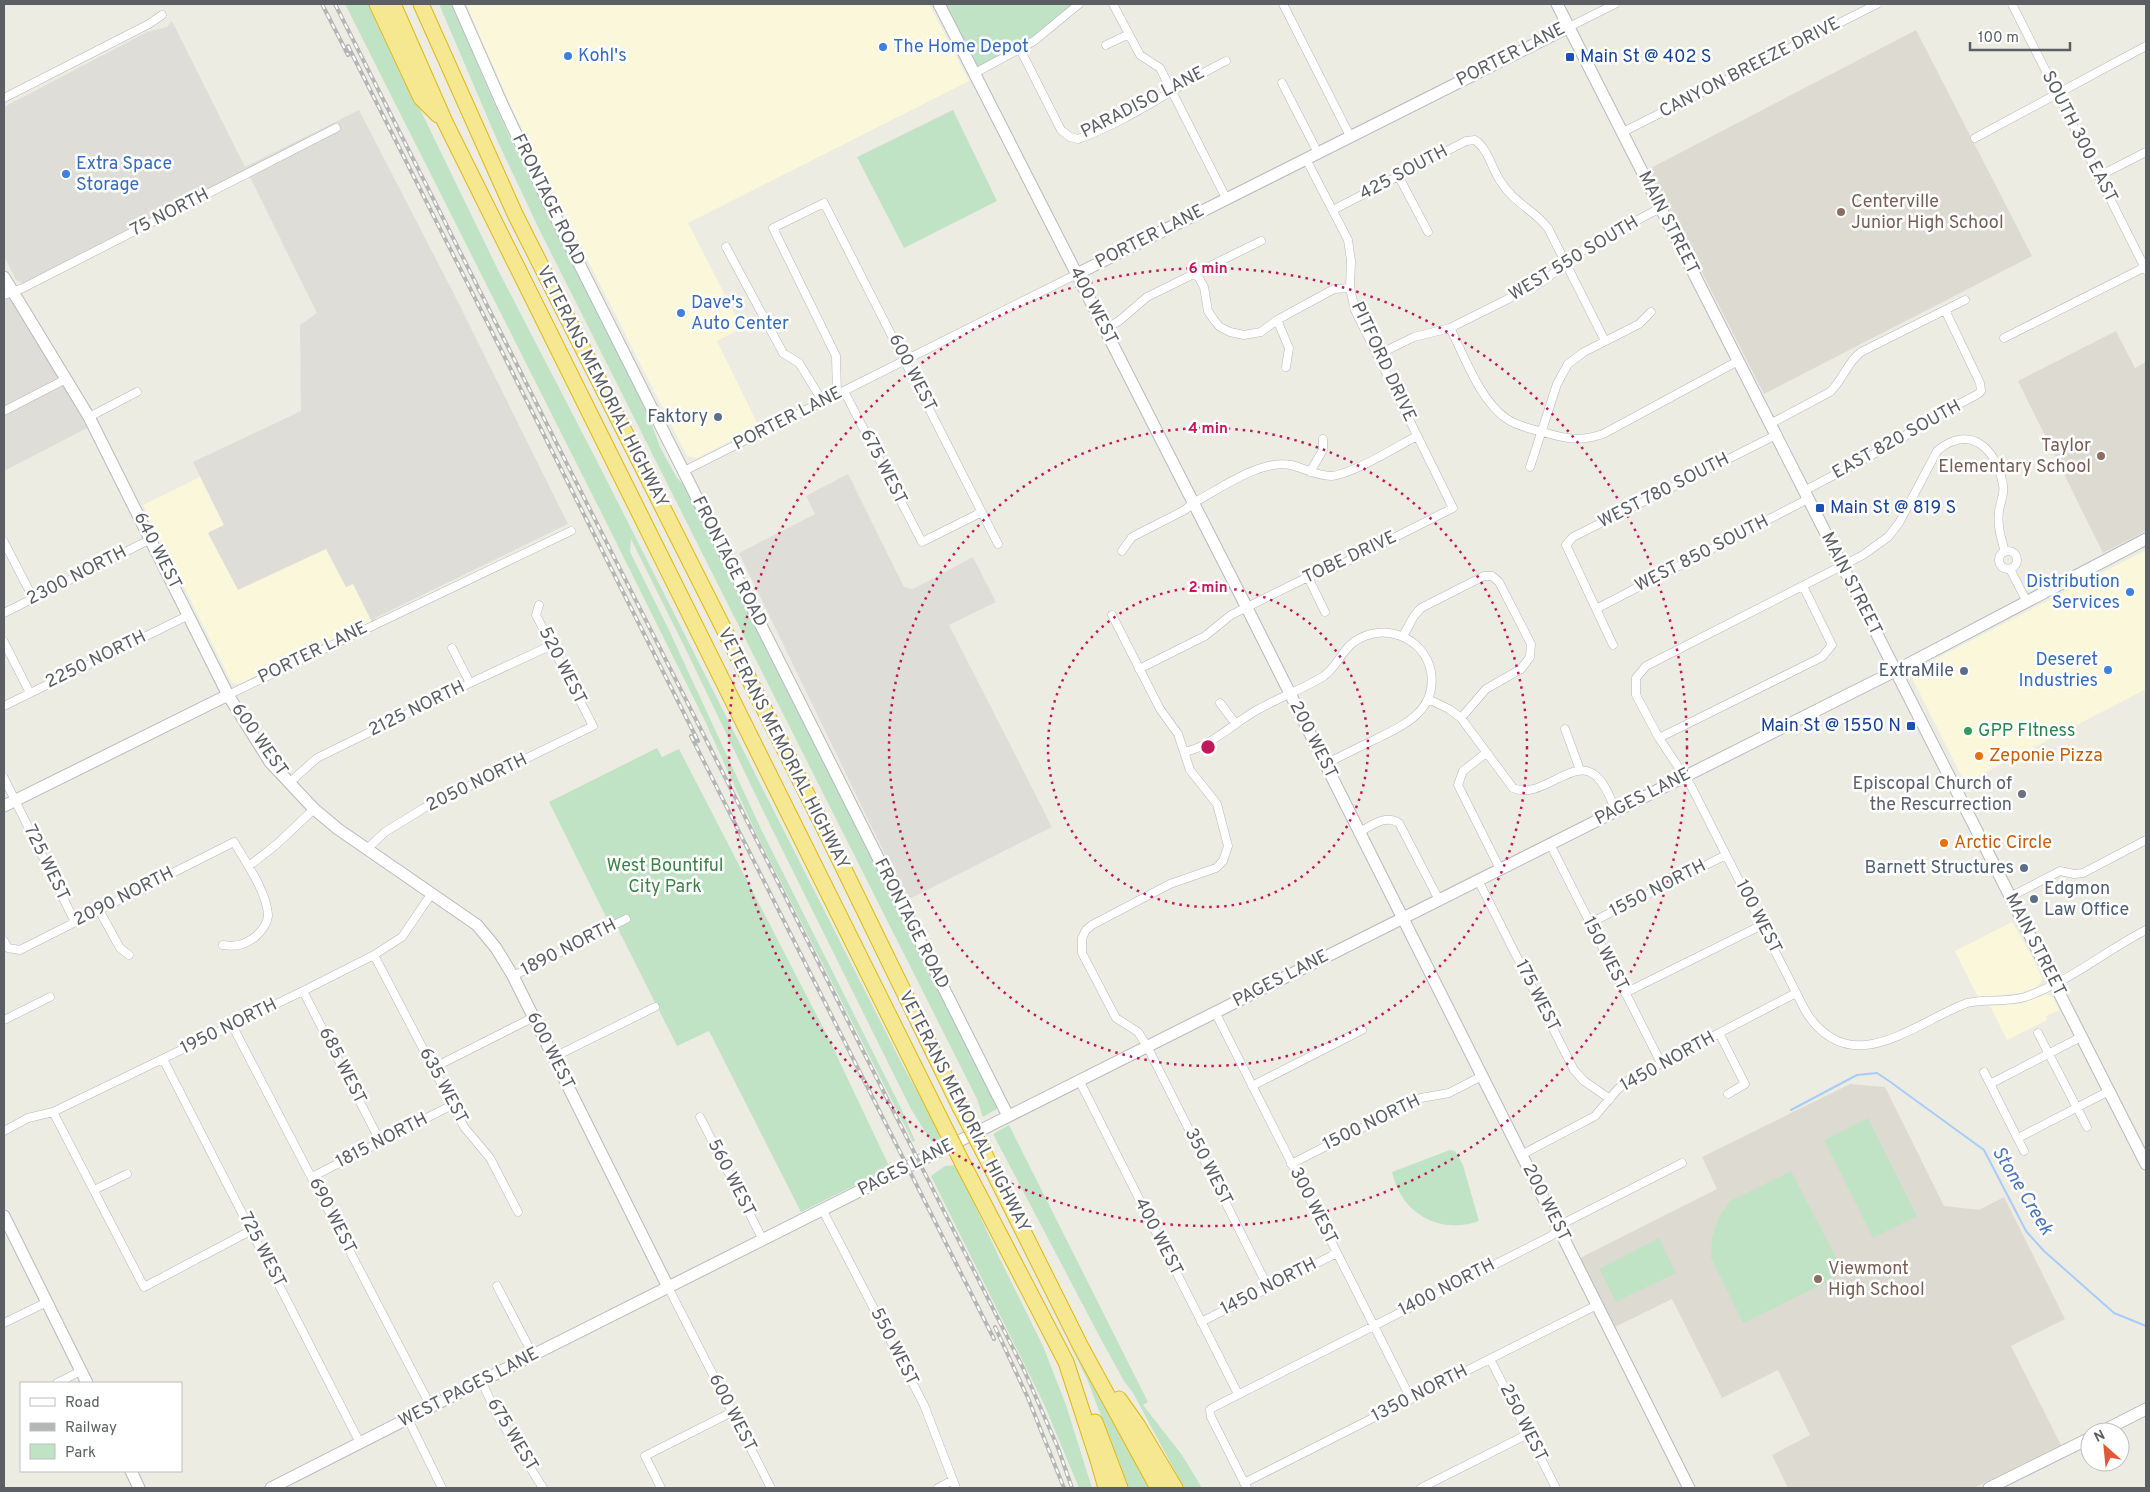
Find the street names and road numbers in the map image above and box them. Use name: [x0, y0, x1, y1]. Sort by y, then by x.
street label: CANYON BREEZE DRIVE: [1656, 12, 1844, 124]
street label: PORTER LANE: [1453, 18, 1569, 92]
street label: PARADISO LANE: [1077, 62, 1209, 144]
street label: SOUTH 300 EAST: [2036, 67, 2122, 207]
street label: FRONTAGE ROAD: [506, 130, 590, 270]
street label: 425 SOUTH: [1356, 140, 1452, 206]
street label: MAIN STREET: [1632, 168, 1704, 278]
street label: 75 NORTH: [127, 183, 213, 243]
street label: PORTER LANE: [1092, 200, 1208, 274]
street label: WEST 550 SOUTH: [1505, 211, 1643, 307]
street label: VETERANS MEMORIAL HIGHWAY: [531, 262, 673, 512]
street label: 400 WEST: [1064, 263, 1122, 349]
street label: PITFORD DRIVE: [1345, 298, 1421, 426]
street label: 600 WEST: [883, 330, 941, 416]
street label: PORTER LANE: [730, 382, 846, 456]
street label: EAST 820 SOUTH: [1828, 395, 1966, 485]
street label: 675 WEST: [854, 426, 912, 508]
street label: WEST 780 SOUTH: [1595, 448, 1733, 534]
street label: FRONTAGE ROAD: [686, 493, 772, 631]
street label: 640 WEST: [128, 508, 186, 594]
street label: WEST 850 SOUTH: [1631, 510, 1773, 598]
street label: TOBE DRIVE: [1299, 526, 1401, 590]
street label: MAIN STREET: [1815, 529, 1887, 639]
street label: 2300 NORTH: [23, 541, 131, 611]
street label: PORTER LANE: [254, 617, 372, 689]
street label: 520 WEST: [533, 623, 591, 709]
street label: VETERANS MEMORIAL HIGHWAY: [712, 624, 854, 874]
street label: 2250 NORTH: [42, 626, 150, 694]
street label: 2125 NORTH: [365, 676, 469, 742]
street label: 200 WEST: [1284, 697, 1342, 783]
street label: 600 WEST: [225, 699, 293, 781]
street label: 2050 NORTH: [423, 749, 531, 817]
street label: PAGES LANE: [1591, 763, 1695, 831]
street label: 725 WEST: [18, 821, 74, 905]
street label: FRONTAGE ROAD: [868, 855, 954, 993]
street label: 1550 NORTH: [1606, 855, 1710, 923]
street label: 2090 NORTH: [70, 862, 178, 932]
street label: 100 WEST: [1730, 876, 1786, 958]
street label: MAIN STREET: [1999, 890, 2071, 1000]
street label: 150 WEST: [1577, 913, 1633, 995]
street label: 1890 NORTH: [517, 914, 621, 982]
street label: PAGES LANE: [1229, 945, 1333, 1013]
street label: 175 WEST: [1509, 956, 1565, 1036]
street label: VETERANS MEMORIAL HIGHWAY: [893, 987, 1035, 1237]
street label: 1950 NORTH: [177, 994, 281, 1060]
street label: 600 WEST: [521, 1008, 579, 1094]
street label: 685 WEST: [313, 1024, 371, 1108]
street label: 1450 NORTH: [1617, 1027, 1719, 1097]
street label: 635 WEST: [413, 1044, 473, 1128]
street label: 1500 NORTH: [1320, 1090, 1424, 1156]
street label: 1815 NORTH: [332, 1108, 432, 1174]
street label: 350 WEST: [1179, 1124, 1237, 1210]
street label: PAGES LANE: [854, 1134, 958, 1202]
street label: 560 WEST: [702, 1135, 760, 1221]
street label: 200 WEST: [1517, 1160, 1575, 1246]
street label: 300 WEST: [1284, 1163, 1342, 1249]
street label: 690 WEST: [303, 1174, 361, 1258]
street label: 400 WEST: [1129, 1194, 1187, 1280]
street label: 725 WEST: [233, 1208, 291, 1292]
street label: 1450 NORTH: [1217, 1253, 1321, 1321]
street label: 1400 NORTH: [1395, 1254, 1499, 1322]
street label: 550 WEST: [865, 1304, 923, 1390]
street label: WEST PAGES LANE: [395, 1343, 543, 1433]
street label: 1350 NORTH: [1368, 1360, 1472, 1428]
street label: 600 WEST: [703, 1370, 761, 1456]
street label: 250 WEST: [1494, 1380, 1552, 1466]
street label: 675 WEST: [481, 1394, 543, 1476]

